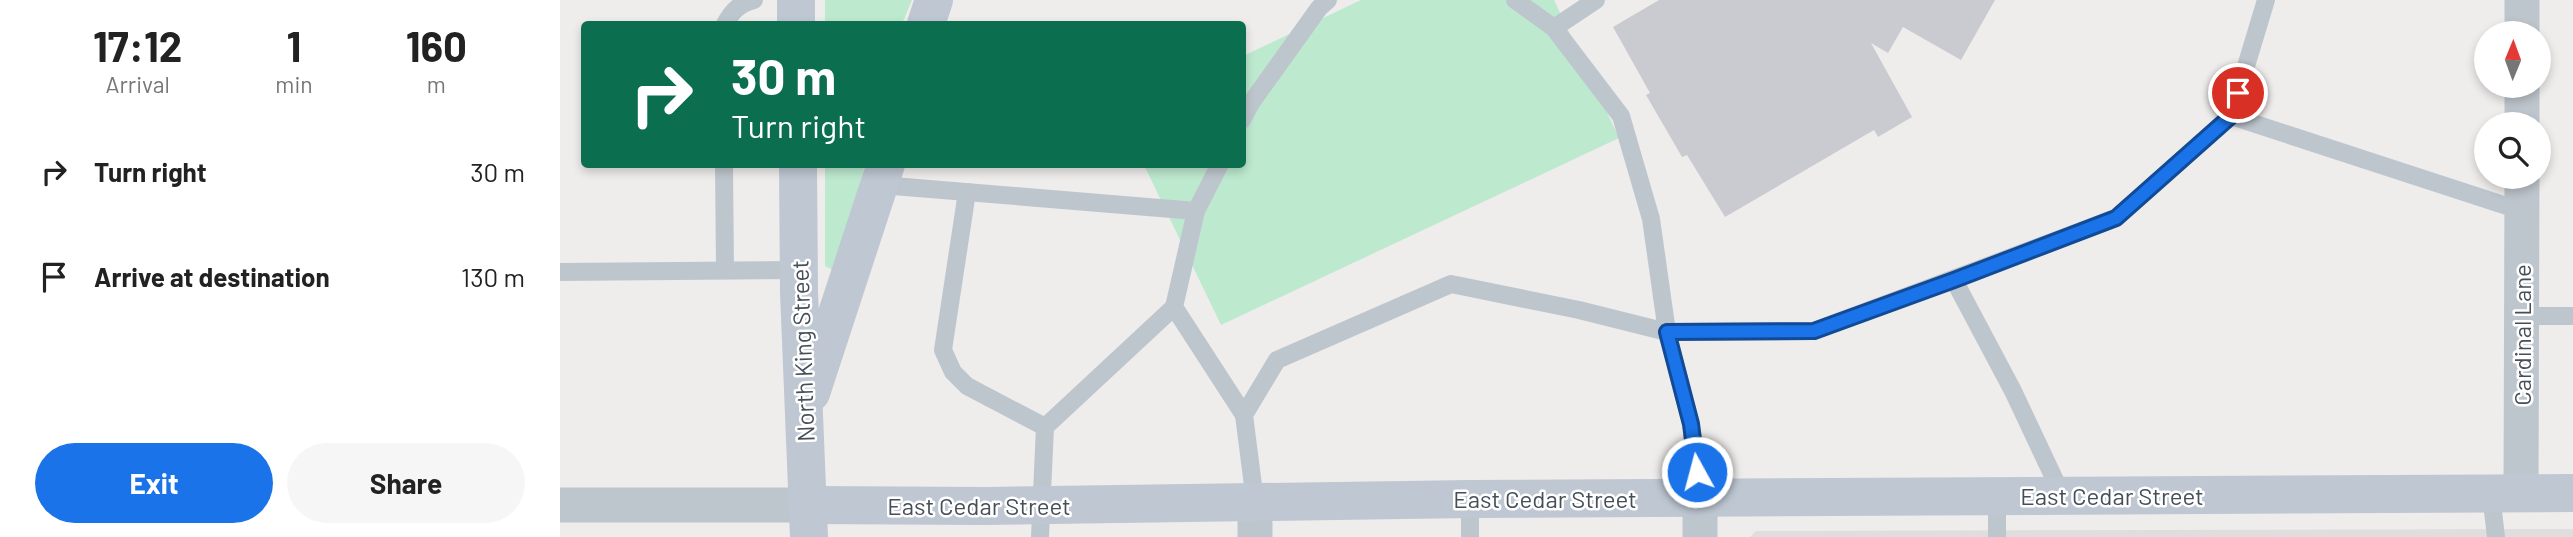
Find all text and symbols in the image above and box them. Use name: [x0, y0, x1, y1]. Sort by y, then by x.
text: 17:12: [93, 20, 182, 70]
text: 1: [287, 20, 301, 70]
text: 160: [406, 20, 467, 70]
north arrow: [2474, 21, 2552, 98]
map controls: [2474, 21, 2551, 189]
text: 30 m: [731, 46, 836, 105]
icon: right: [616, 49, 707, 140]
pin: [2208, 63, 2268, 123]
text: Arrival: [106, 70, 170, 98]
text: min: [275, 70, 313, 98]
text: m: [427, 70, 446, 98]
icon: arrive: [2219, 74, 2257, 112]
text: Turn right: [731, 106, 866, 144]
button: search: [2474, 112, 2551, 189]
icon: right: [35, 153, 73, 191]
text: Turn right: [94, 156, 207, 187]
text: 30 m: [470, 156, 525, 187]
icon: arrive: [35, 258, 73, 296]
street label: North King Street: [784, 260, 820, 442]
text: Arrive at destination: [94, 261, 330, 292]
text: 130 m: [461, 261, 525, 292]
street label: Cardinal Lane: [2507, 264, 2536, 406]
position arrow: [1660, 435, 1734, 509]
button: Exit: [35, 443, 273, 523]
button: Share: [287, 443, 525, 523]
street label: East Cedar Street: [2020, 481, 2204, 510]
street label: East Cedar Street: [1453, 484, 1637, 513]
street label: East Cedar Street: [887, 491, 1071, 520]

